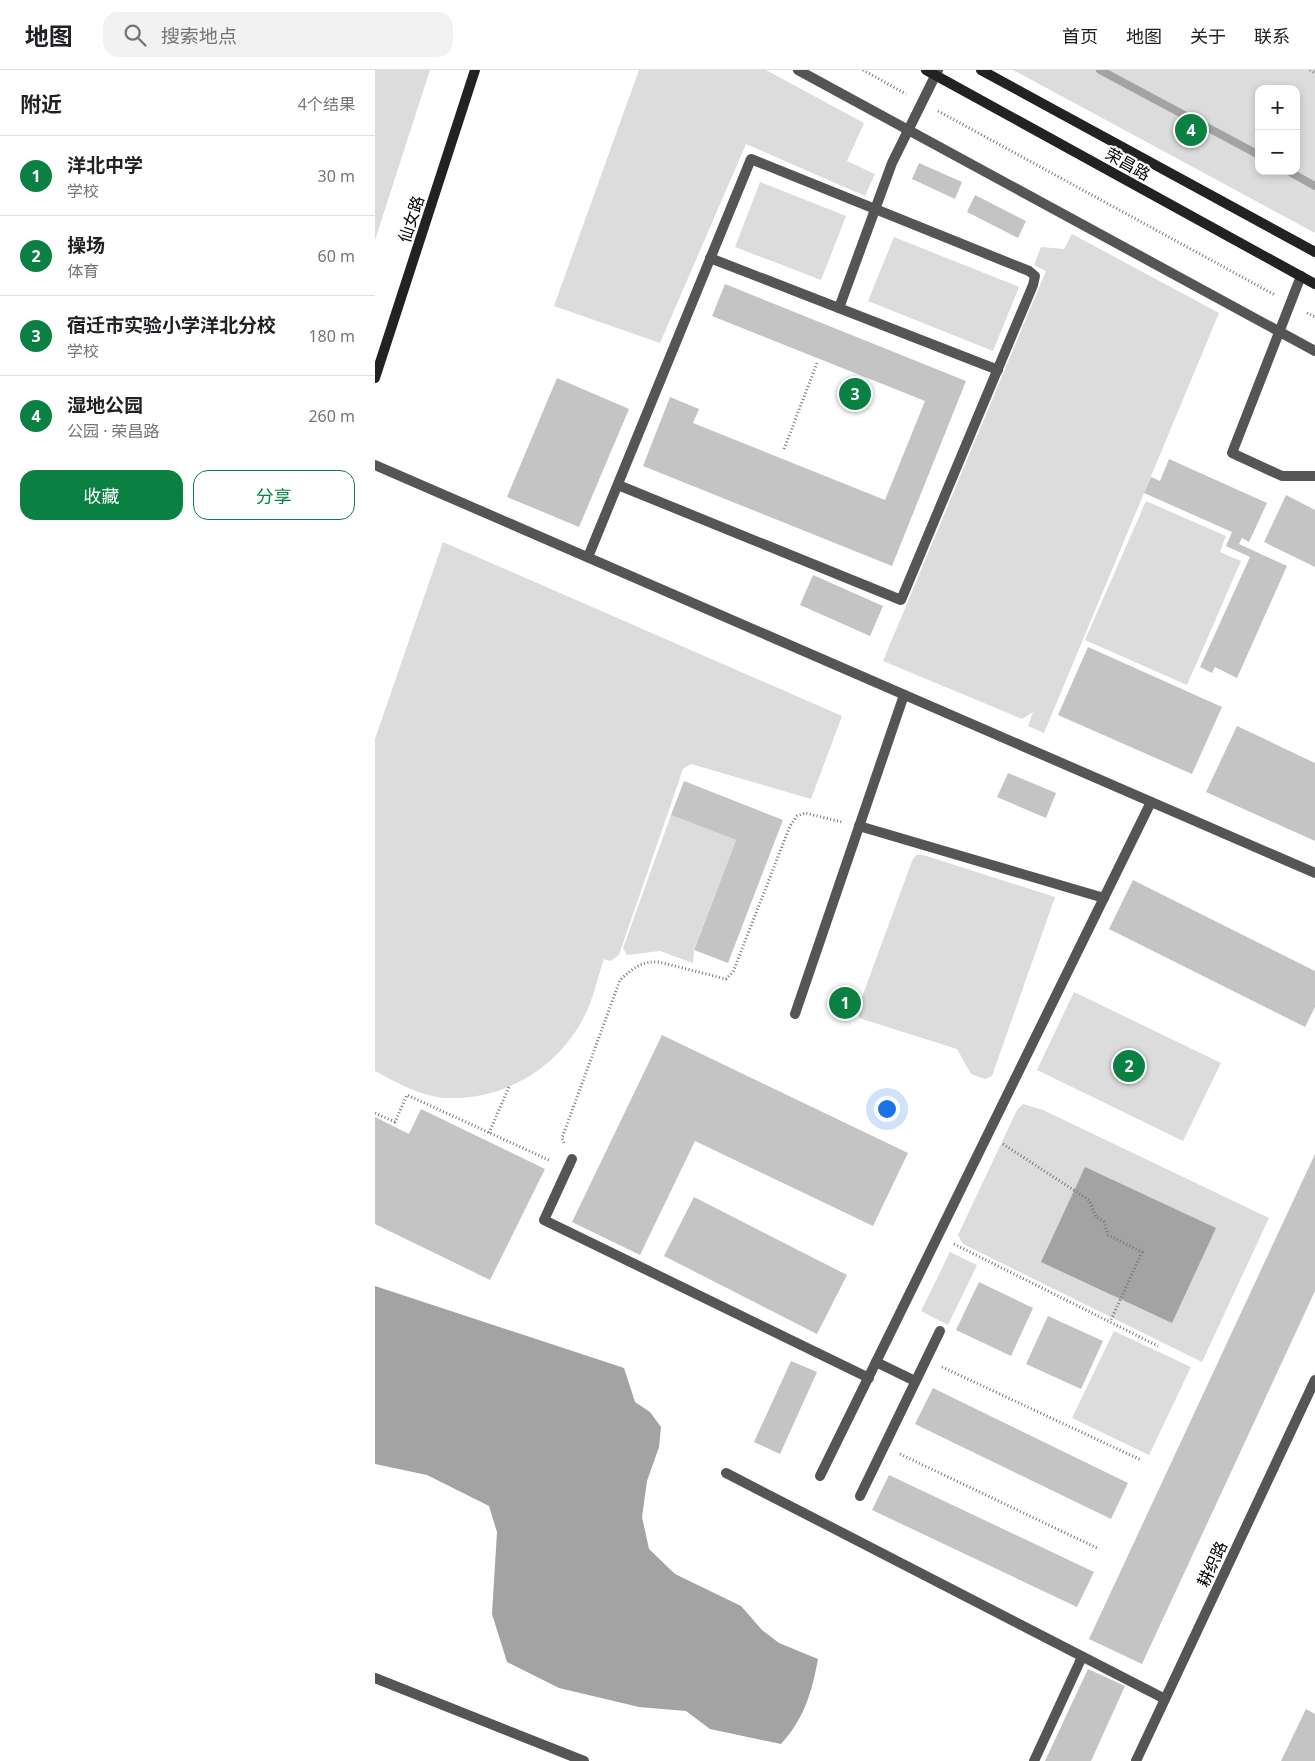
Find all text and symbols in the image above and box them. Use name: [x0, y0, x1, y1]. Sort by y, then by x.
search box: [103, 12, 453, 57]
text: 地图: [25, 19, 73, 52]
icon: search: [121, 21, 149, 49]
text: 搜索地点: [161, 23, 237, 49]
text: 首页: [1062, 24, 1098, 48]
text: 地图: [1126, 24, 1162, 48]
text: 关于: [1190, 24, 1226, 48]
text: 联系: [1254, 24, 1290, 48]
map controls: [1255, 85, 1300, 175]
button: +: [1255, 85, 1300, 130]
text: 附近: [20, 90, 62, 118]
text: 4个结果: [298, 93, 355, 115]
pin: 4: [1175, 111, 1207, 149]
button: −: [1255, 130, 1300, 175]
street label: 荣昌路: [1102, 143, 1154, 185]
text: 洋北中学: [67, 152, 143, 178]
text: 1: [31, 165, 41, 187]
text: 30 m: [318, 165, 355, 187]
text: 学校: [67, 180, 99, 202]
street label: 仙女路: [393, 193, 429, 245]
text: 操场: [67, 232, 105, 258]
text: 2: [31, 245, 41, 267]
text: 60 m: [318, 245, 355, 267]
text: 体育: [67, 260, 99, 282]
text: 宿迁市实验小学洋北分校: [67, 312, 276, 338]
text: 3: [31, 325, 41, 347]
text: 180 m: [308, 325, 355, 347]
text: 学校: [67, 340, 99, 362]
pin: 3: [839, 375, 871, 413]
text: 湿地公园: [67, 392, 143, 418]
text: 4: [31, 405, 41, 427]
text: 260 m: [308, 405, 355, 427]
text: 公园 · 荣昌路: [67, 420, 160, 442]
button: 收藏: [20, 470, 183, 520]
button: 分享: [193, 470, 355, 520]
pin: 1: [829, 984, 861, 1022]
pin: 2: [1113, 1047, 1145, 1085]
your location: [874, 1096, 900, 1122]
street label: 耕织路: [1192, 1538, 1232, 1590]

